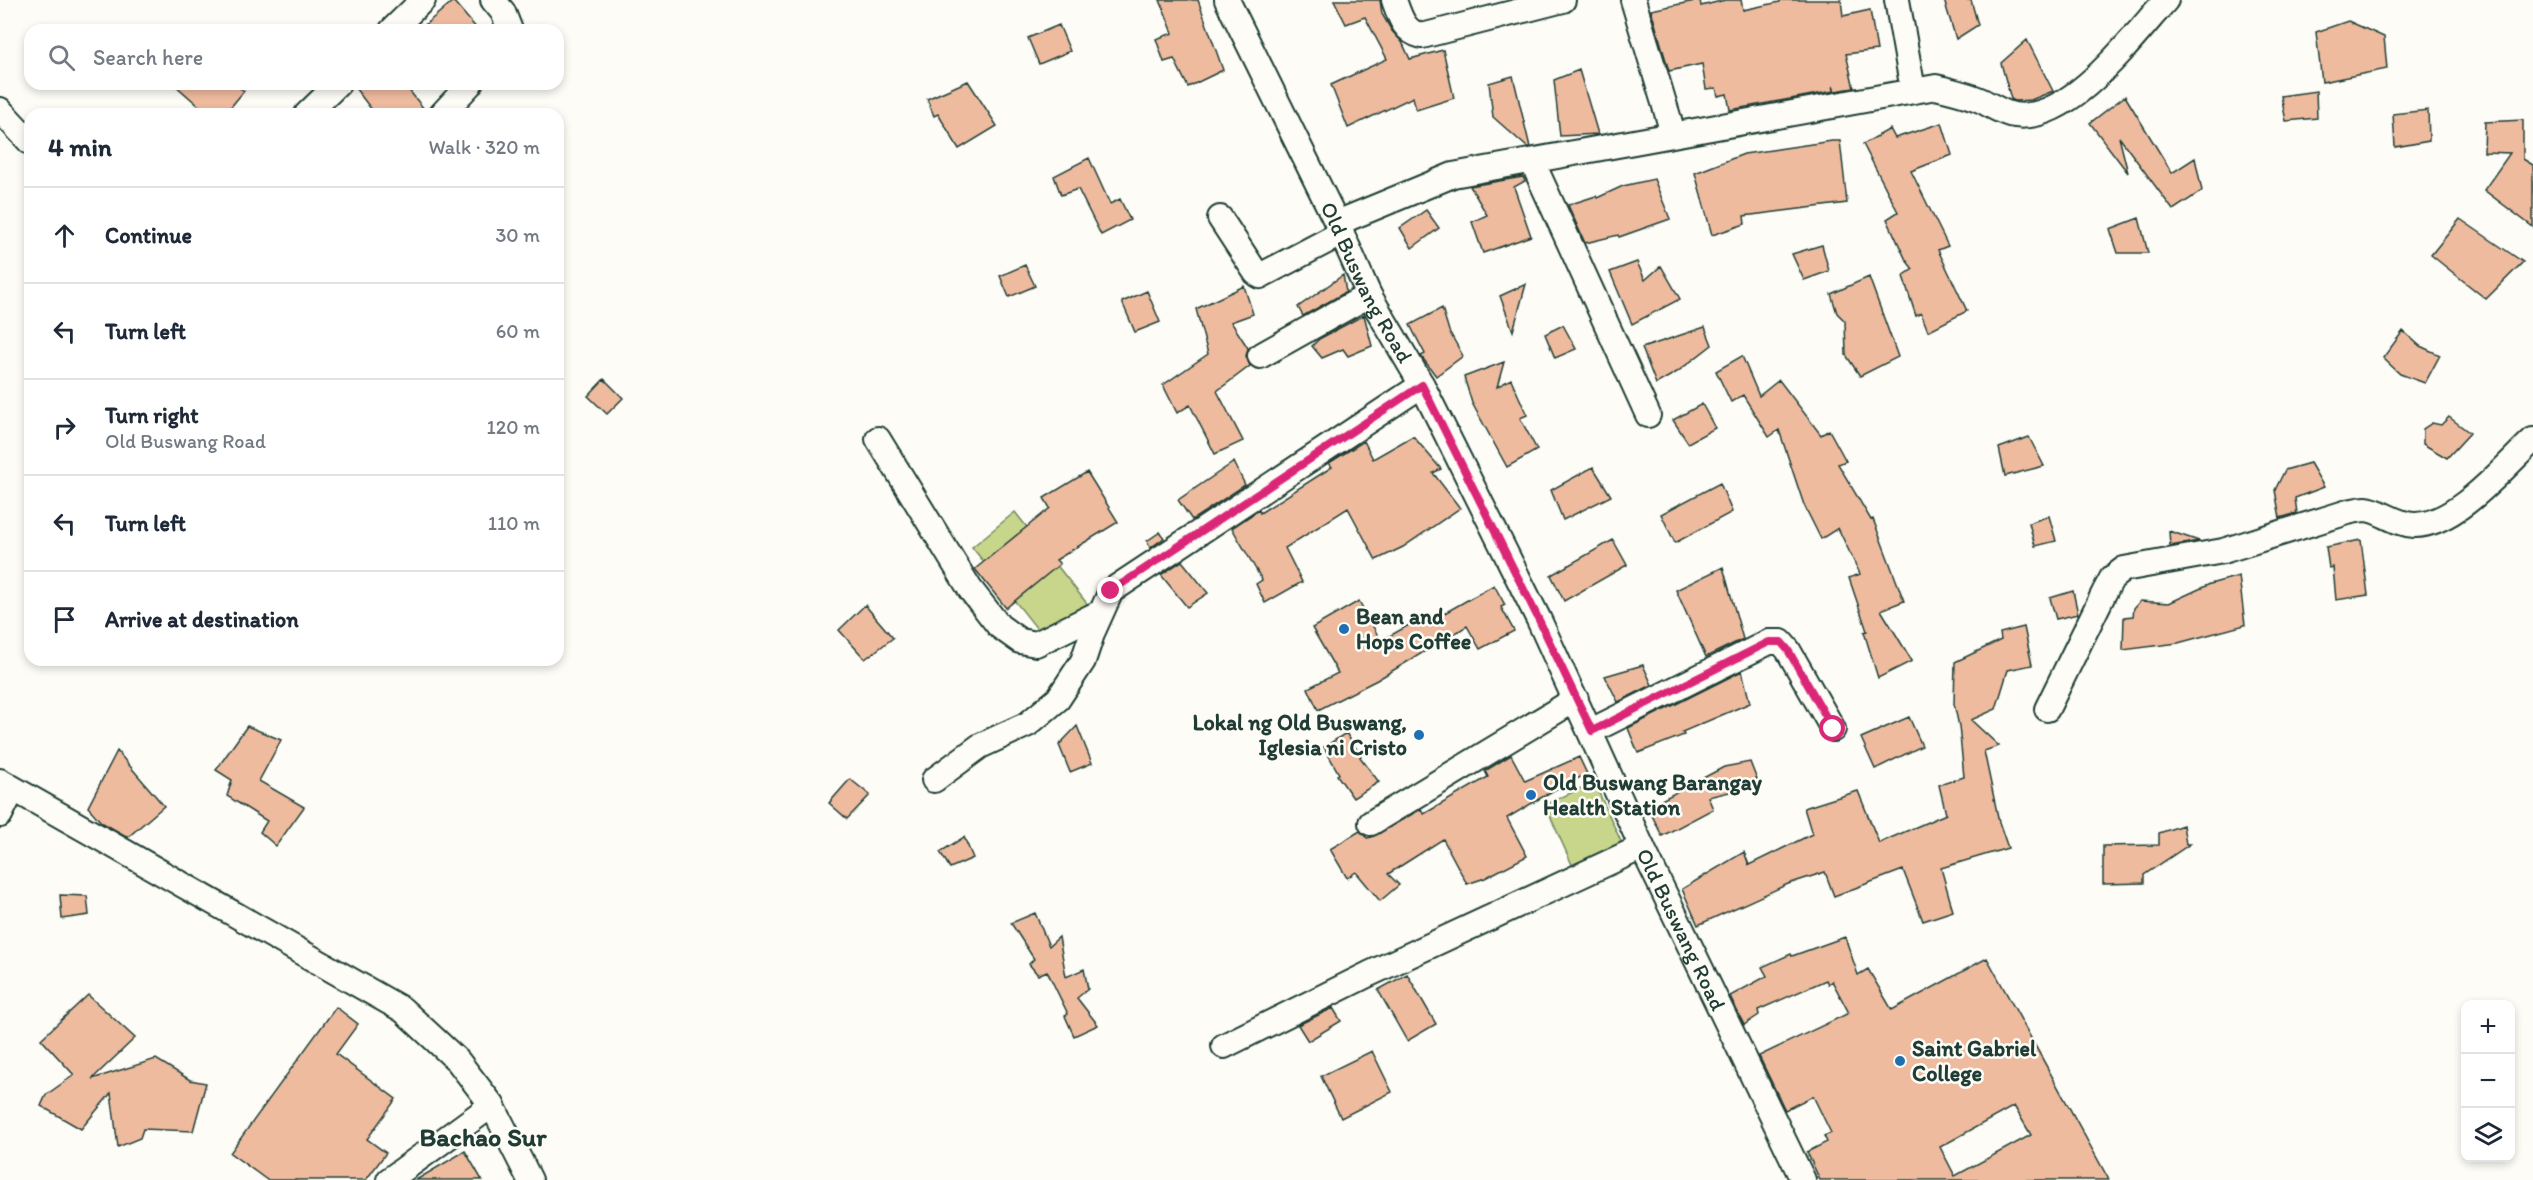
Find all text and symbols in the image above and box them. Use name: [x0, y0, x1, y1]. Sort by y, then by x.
search box: [24, 24, 564, 90]
icon: search: [45, 41, 78, 74]
text: Search here: [93, 44, 203, 71]
text: 4 min: [48, 131, 112, 163]
text: Walk · 320 m: [428, 135, 540, 159]
street label: Old Buswang Road: [1315, 197, 1419, 367]
icon: ahead: [48, 219, 81, 252]
text: Continue: [105, 222, 192, 249]
text: 30 m: [495, 223, 540, 247]
icon: left: [48, 315, 81, 348]
text: Turn left: [105, 318, 186, 345]
text: 60 m: [496, 319, 540, 343]
text: Turn right: [105, 402, 199, 429]
icon: right: [48, 411, 81, 444]
text: 120 m: [487, 415, 540, 439]
text: Old Buswang Road: [105, 429, 266, 453]
icon: left: [48, 507, 81, 540]
text: Turn left: [105, 510, 186, 537]
text: 110 m: [488, 511, 540, 535]
route end: [1097, 577, 1123, 603]
icon: arrive: [48, 603, 81, 636]
place label: Bean and Hops Coffee: [1356, 603, 1471, 655]
text: Arrive at destination: [105, 606, 299, 633]
marker: Bean and Hops Coffee: [1337, 622, 1351, 636]
place label: Lokal ng Old Buswang, Iglesia ni Cristo: [1192, 709, 1407, 761]
route start: [1819, 715, 1845, 741]
marker: Lokal ng Old Buswang, Iglesia ni Cristo: [1412, 728, 1426, 742]
place label: Old Buswang Barangay Health Station: [1543, 769, 1763, 821]
marker: Old Buswang Barangay Health Station: [1524, 788, 1538, 802]
street label: Old Buswang Road: [1631, 844, 1732, 1015]
map controls: [2461, 1000, 2515, 1162]
button: +: [2461, 1000, 2515, 1054]
place label: Saint Gabriel College: [1912, 1035, 2037, 1087]
marker: Saint Gabriel College: [1893, 1054, 1907, 1068]
button: −: [2461, 1054, 2515, 1108]
button: layers: [2461, 1108, 2515, 1162]
district label: Bachao Sur: [420, 1121, 547, 1153]

